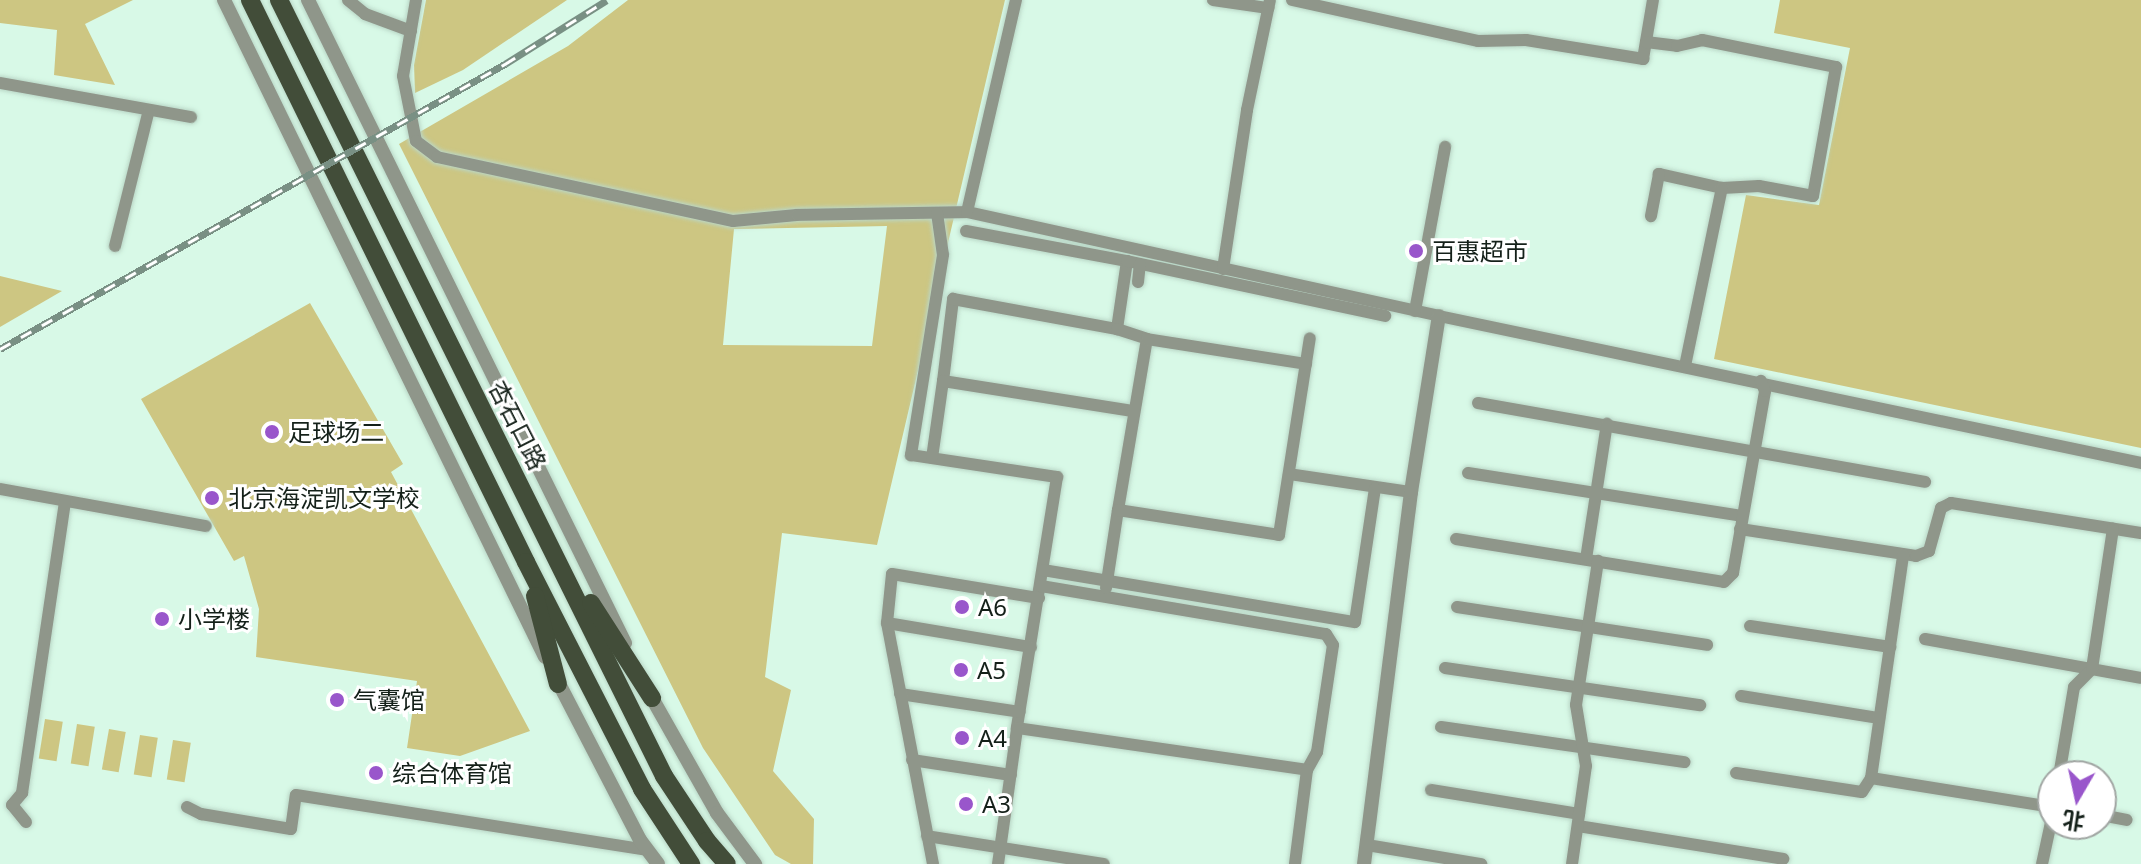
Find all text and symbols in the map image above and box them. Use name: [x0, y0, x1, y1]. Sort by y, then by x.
place label: 百惠超市: [1432, 237, 1528, 265]
marker: 百惠超市: [1407, 242, 1425, 260]
street label: 杏石口路: [483, 376, 553, 474]
place label: 足球场二: [288, 418, 384, 446]
marker: 足球场二: [263, 423, 281, 441]
place label: 北京海淀凯文学校: [228, 484, 420, 512]
marker: 北京海淀凯文学校: [203, 489, 221, 507]
place label: A6: [978, 593, 1007, 621]
marker: A6: [953, 598, 971, 616]
place label: 小学楼: [178, 605, 250, 633]
marker: 小学楼: [153, 610, 171, 628]
place label: A5: [977, 656, 1006, 684]
marker: A5: [952, 661, 970, 679]
place label: 气囊馆: [353, 686, 425, 714]
marker: 气囊馆: [328, 691, 346, 709]
place label: A4: [978, 724, 1007, 752]
marker: A4: [953, 729, 971, 747]
place label: 综合体育馆: [392, 759, 512, 787]
north arrow: [2037, 760, 2117, 840]
marker: 综合体育馆: [367, 764, 385, 782]
place label: A3: [982, 790, 1011, 818]
marker: A3: [957, 795, 975, 813]
text: 北: [2060, 805, 2087, 838]

